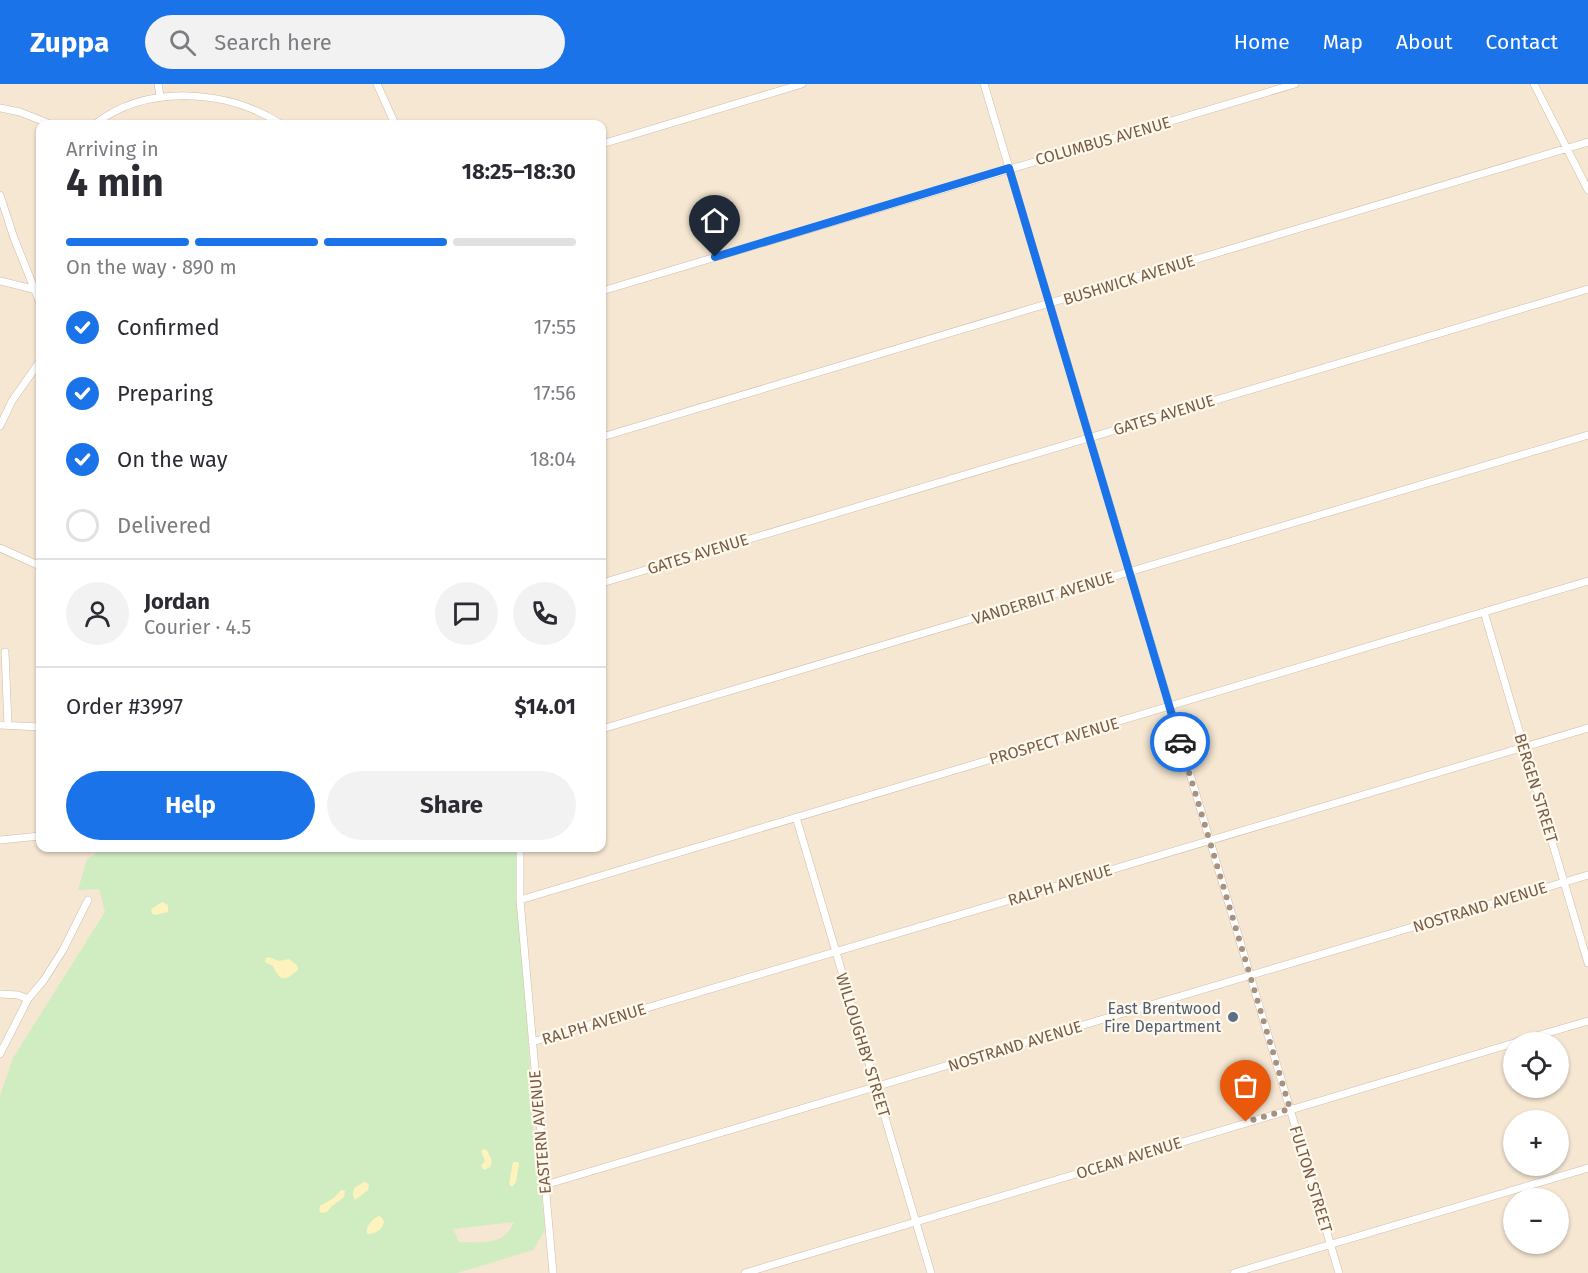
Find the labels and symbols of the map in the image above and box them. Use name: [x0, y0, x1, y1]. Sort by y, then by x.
street label: COLUMBUS AVENUE: [1033, 113, 1173, 169]
pin: [689, 195, 740, 257]
street label: BUSHWICK AVENUE: [1061, 251, 1197, 309]
street label: GATES AVENUE: [1111, 391, 1217, 439]
street label: GATES AVENUE: [645, 530, 751, 578]
street label: VANDERBILT AVENUE: [970, 567, 1116, 629]
courier: [1150, 712, 1210, 772]
street label: PROSPECT AVENUE: [987, 713, 1121, 769]
street label: BERGEN STREET: [1510, 731, 1562, 846]
street label: RALPH AVENUE: [1006, 860, 1114, 910]
street label: NOSTRAND AVENUE: [1411, 878, 1549, 936]
street label: WILLOUGHBY STREET: [832, 971, 894, 1120]
street label: RALPH AVENUE: [540, 999, 648, 1049]
place label: East Brentwood Fire Department: [1104, 999, 1221, 1036]
marker: East Brentwood Fire Department: [1226, 1010, 1240, 1024]
street label: NOSTRAND AVENUE: [946, 1017, 1084, 1075]
pin: [1220, 1060, 1271, 1122]
street label: EASTERN AVENUE: [525, 1069, 555, 1195]
street label: FULTON STREET: [1286, 1123, 1336, 1235]
street label: OCEAN AVENUE: [1074, 1133, 1184, 1183]

